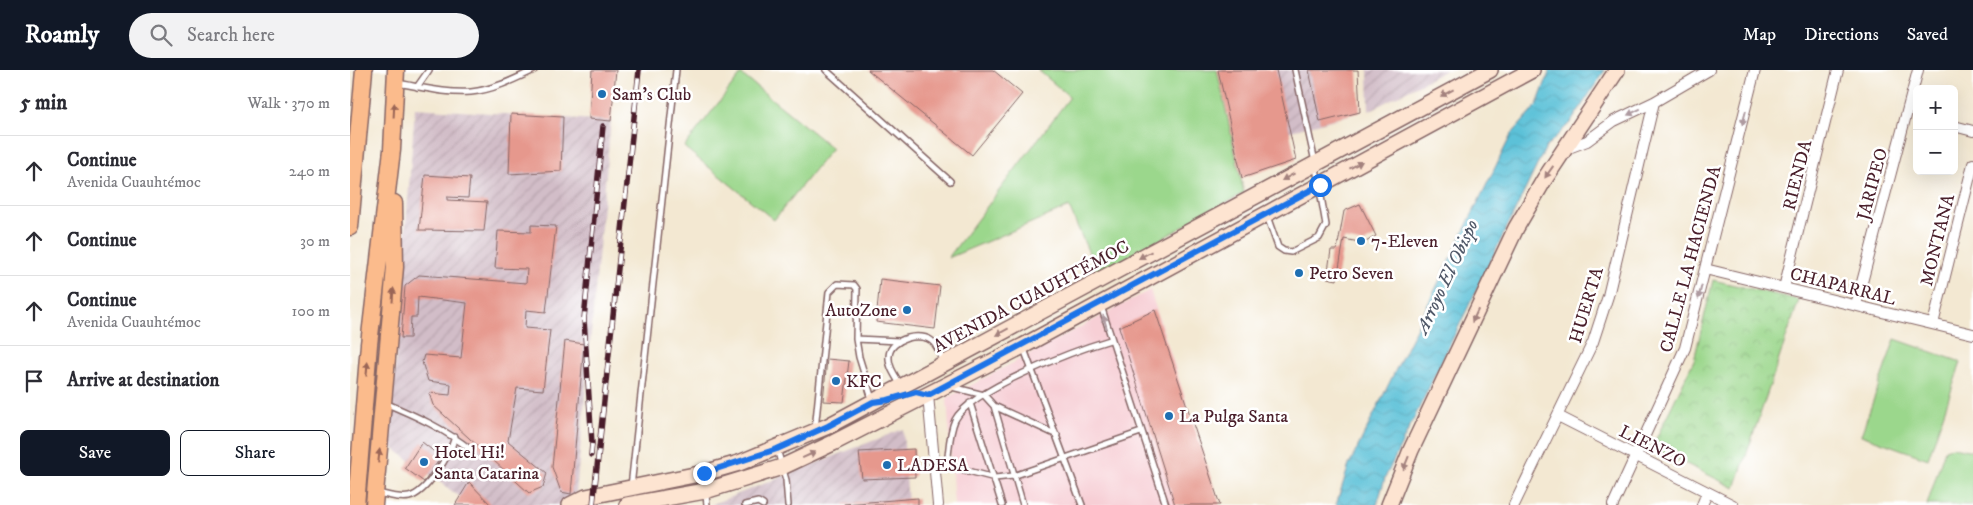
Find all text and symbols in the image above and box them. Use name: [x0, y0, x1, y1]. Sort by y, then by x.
search box: [129, 13, 479, 58]
text: Roamly: [25, 20, 99, 50]
icon: search: [147, 21, 175, 49]
text: Search here: [187, 24, 275, 47]
text: Map: [1743, 24, 1776, 46]
text: Directions: [1804, 24, 1879, 46]
text: Saved: [1907, 24, 1948, 46]
place label: Sam's Club: [612, 84, 691, 106]
map controls: [1913, 85, 1958, 175]
button: +: [1913, 85, 1958, 130]
marker: Sam's Club: [596, 88, 608, 100]
one-way arrow: [1440, 89, 1454, 97]
text: 5 min: [20, 90, 67, 116]
text: Walk · 370 m: [248, 93, 330, 113]
one-way arrow: [391, 102, 399, 118]
one-way arrow: [1627, 108, 1641, 116]
one-way arrow: [1740, 110, 1748, 125]
button: −: [1913, 130, 1958, 175]
street label: RIENDA: [1779, 137, 1817, 213]
street label: JARIPEO: [1852, 146, 1893, 225]
text: Continue: [67, 149, 137, 172]
icon: ahead: [20, 157, 48, 185]
text: 240 m: [289, 161, 330, 181]
one-way arrow: [1349, 161, 1364, 169]
street label: CALLE LA HACIENDA: [1655, 163, 1727, 355]
one-way arrow: [1544, 165, 1554, 179]
text: Avenida Cuauhtémoc: [67, 172, 201, 192]
one-way arrow: [1281, 173, 1295, 182]
route start: [1309, 174, 1332, 197]
street label: MONTANA: [1916, 191, 1960, 289]
water label: Arroyo El Obispo: [1410, 216, 1485, 339]
icon: ahead: [20, 227, 48, 255]
text: Continue: [67, 229, 137, 252]
text: 30 m: [300, 231, 330, 251]
place label: 7-Eleven: [1371, 231, 1439, 253]
marker: 7-Eleven: [1355, 235, 1367, 247]
street label: AVENIDA CUAUHTÉMOC: [930, 236, 1133, 358]
one-way arrow: [1139, 251, 1152, 260]
place label: Petro Seven: [1309, 263, 1394, 285]
street label: CHAPARRAL: [1788, 263, 1898, 311]
street label: HUERTA: [1565, 264, 1609, 346]
marker: Petro Seven: [1293, 267, 1305, 279]
one-way arrow: [1695, 284, 1703, 299]
one-way arrow: [390, 286, 398, 302]
text: Continue: [67, 289, 137, 312]
icon: ahead: [20, 297, 48, 325]
place label: AutoZone: [825, 300, 897, 322]
text: 100 m: [292, 301, 330, 321]
marker: AutoZone: [901, 304, 913, 316]
one-way arrow: [1471, 309, 1479, 323]
text: Avenida Cuauhtémoc: [67, 312, 201, 332]
one-way arrow: [1101, 315, 1109, 330]
one-way arrow: [996, 328, 1009, 337]
one-way arrow: [363, 361, 371, 377]
icon: arrive: [20, 367, 48, 395]
text: Arrive at destination: [67, 369, 219, 392]
place label: KFC: [846, 371, 882, 393]
marker: KFC: [830, 375, 842, 387]
place label: La Pulga Santa: [1179, 406, 1288, 428]
marker: La Pulga Santa: [1163, 410, 1175, 422]
street label: LIENZO: [1615, 421, 1690, 473]
button: Save: [20, 430, 170, 476]
button: Share: [180, 430, 330, 476]
place label: Hotel Hi! Santa Catarina: [434, 442, 539, 485]
one-way arrow: [375, 448, 383, 464]
one-way arrow: [801, 450, 816, 459]
place label: LADESA: [897, 455, 969, 477]
marker: Hotel Hi! Santa Catarina: [418, 456, 430, 468]
one-way arrow: [1402, 456, 1410, 471]
marker: LADESA: [881, 459, 893, 471]
route end: [693, 462, 716, 485]

